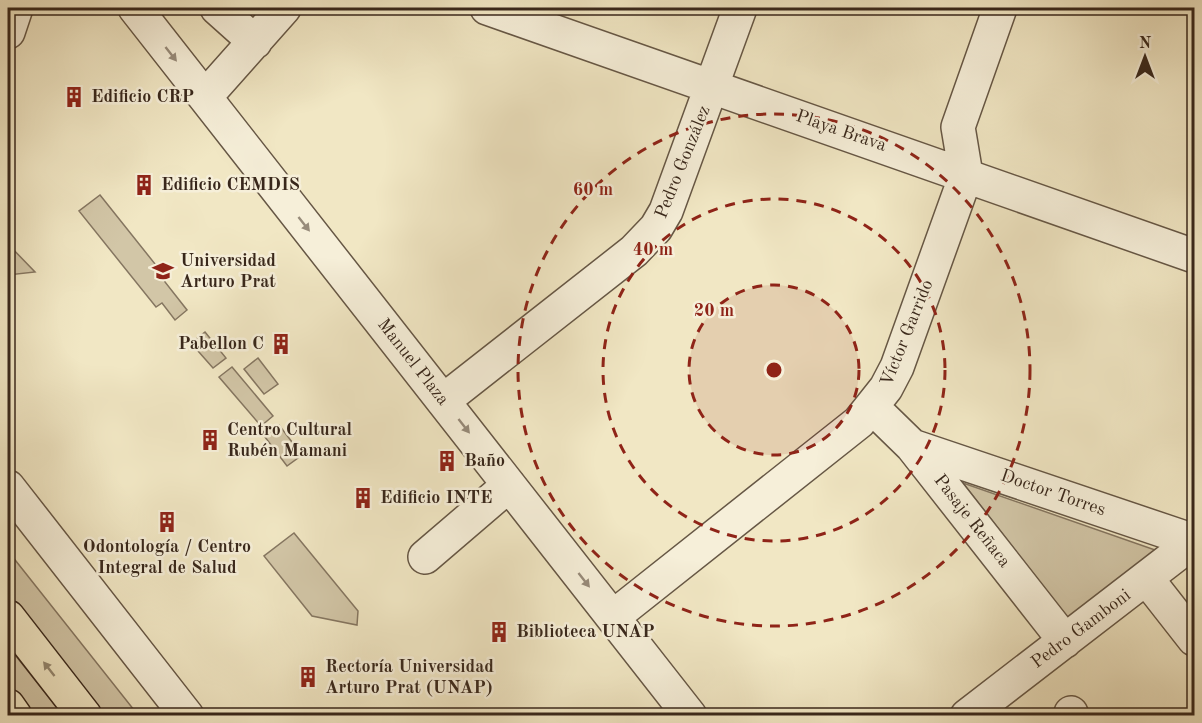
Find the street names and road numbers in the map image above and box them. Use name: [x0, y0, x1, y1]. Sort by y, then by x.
street label: Pedro González: [652, 103, 714, 221]
street label: Playa Brava: [793, 107, 889, 155]
street label: Víctor Garrido: [877, 277, 937, 389]
street label: Manuel Plaza: [374, 315, 452, 409]
street label: Doctor Torres: [998, 467, 1108, 519]
street label: Pasaje Reñaca: [930, 471, 1014, 571]
street label: Pedro Gamboni: [1028, 586, 1134, 672]

